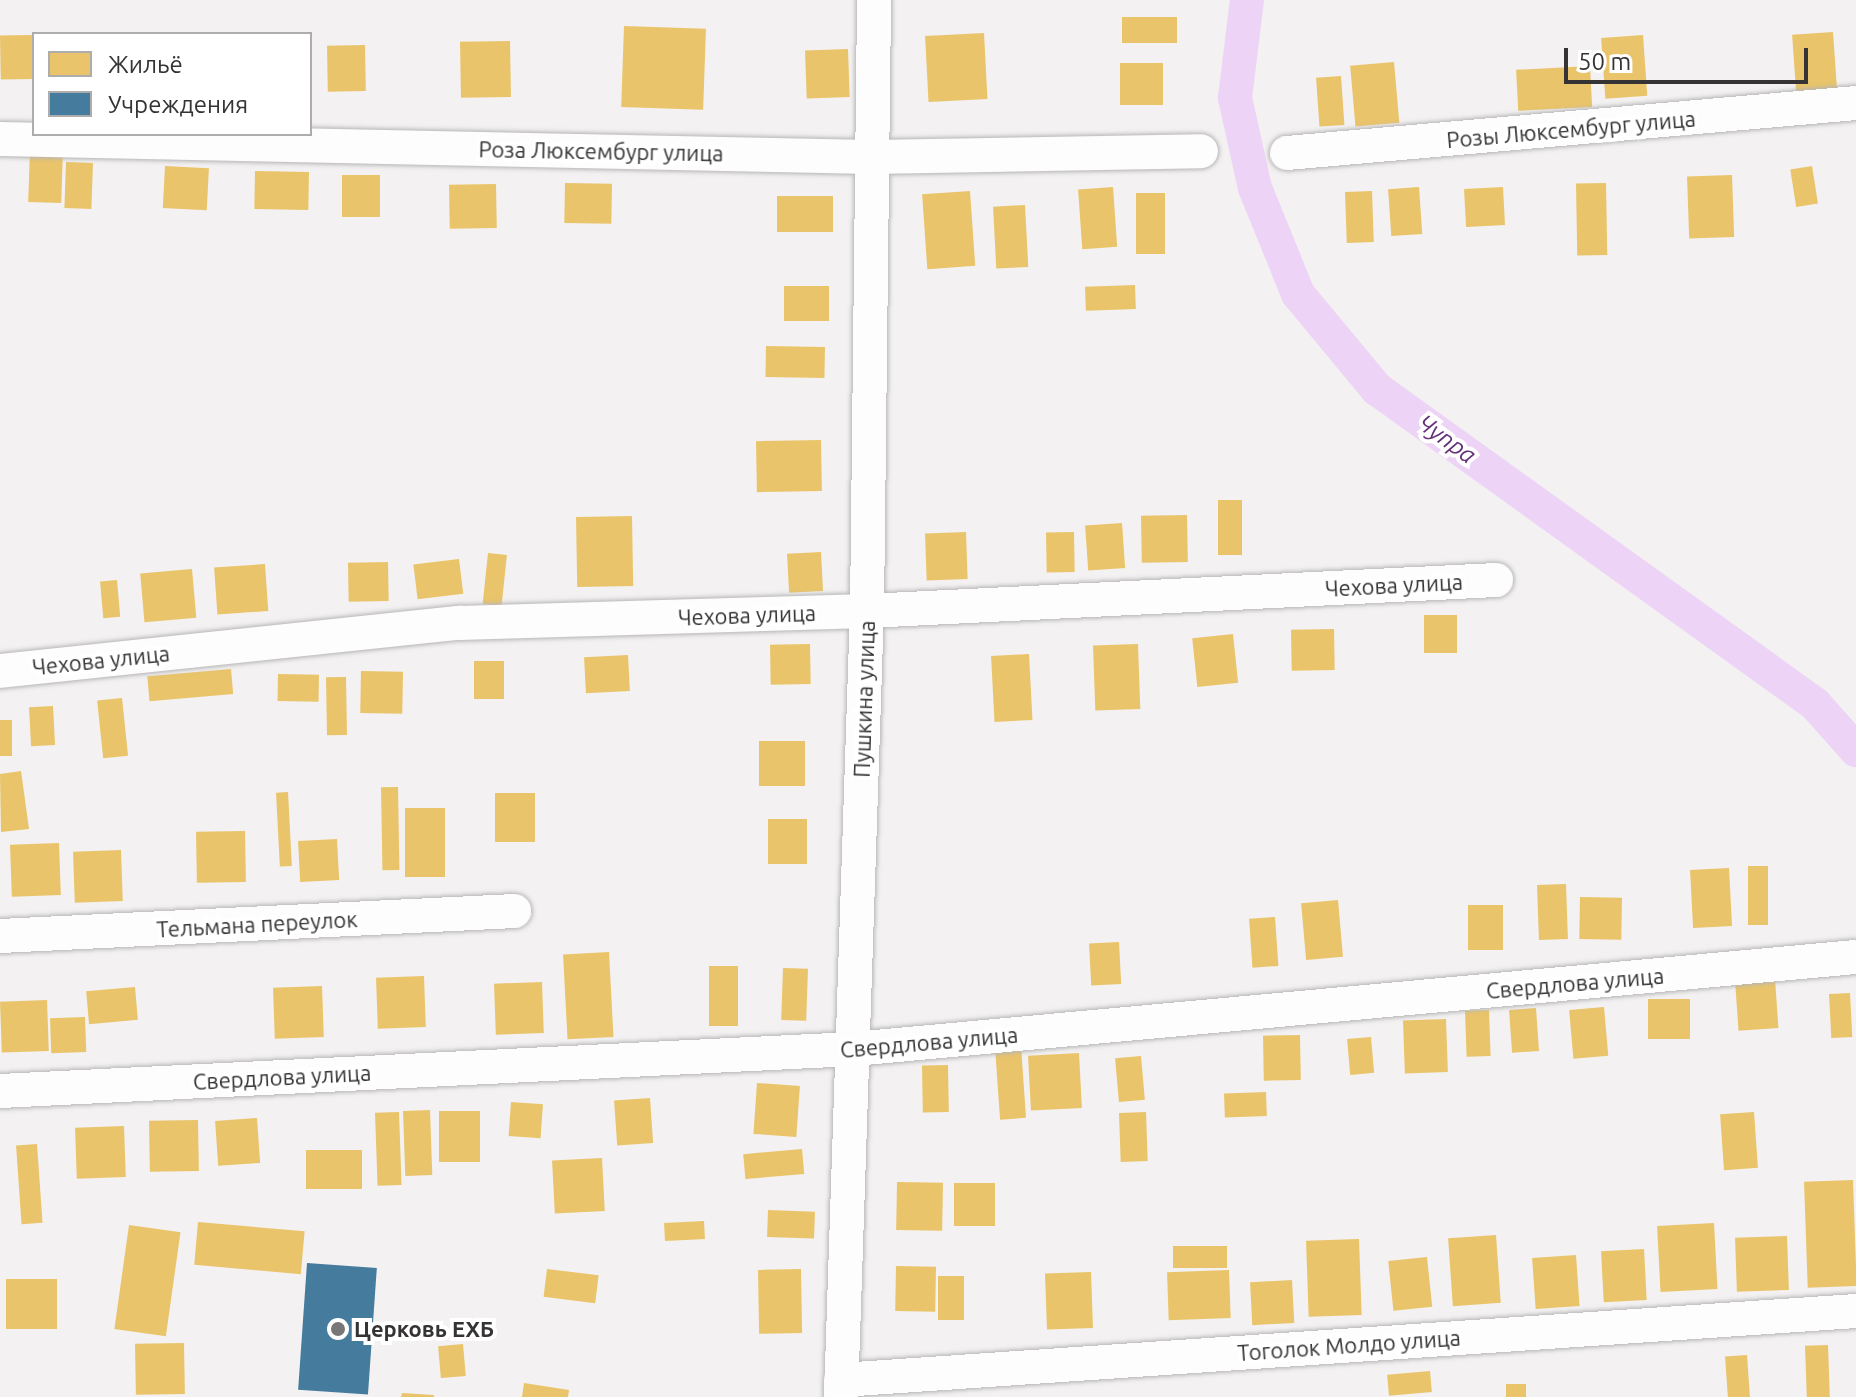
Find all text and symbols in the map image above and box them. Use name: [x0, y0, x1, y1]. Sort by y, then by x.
legend: [32, 32, 312, 136]
scale bar: [1568, 32, 1812, 82]
text: 50 m: [1578, 48, 1631, 75]
text: Жильё: [108, 51, 183, 78]
text: Учреждения: [108, 91, 248, 118]
street label: Розы Люксембург улица: [1445, 105, 1697, 153]
street label: Роза Люксембург улица: [478, 136, 724, 166]
water label: Чупра: [1412, 408, 1482, 470]
street label: Чехова улица: [1324, 568, 1464, 602]
street label: Чехова улица: [678, 599, 816, 631]
street label: Пушкина улица: [848, 620, 880, 778]
street label: Чехова улица: [31, 640, 171, 680]
street label: Тельмана переулок: [156, 906, 358, 942]
street label: Свердлова улица: [1485, 962, 1665, 1004]
street label: Свердлова улица: [839, 1021, 1019, 1063]
street label: Свердлова улица: [192, 1059, 372, 1095]
place label: Церковь ЕХБ: [354, 1316, 494, 1342]
marker: Церковь ЕХБ: [329, 1320, 347, 1338]
street label: Тоголок Молдо улица: [1236, 1324, 1462, 1366]

